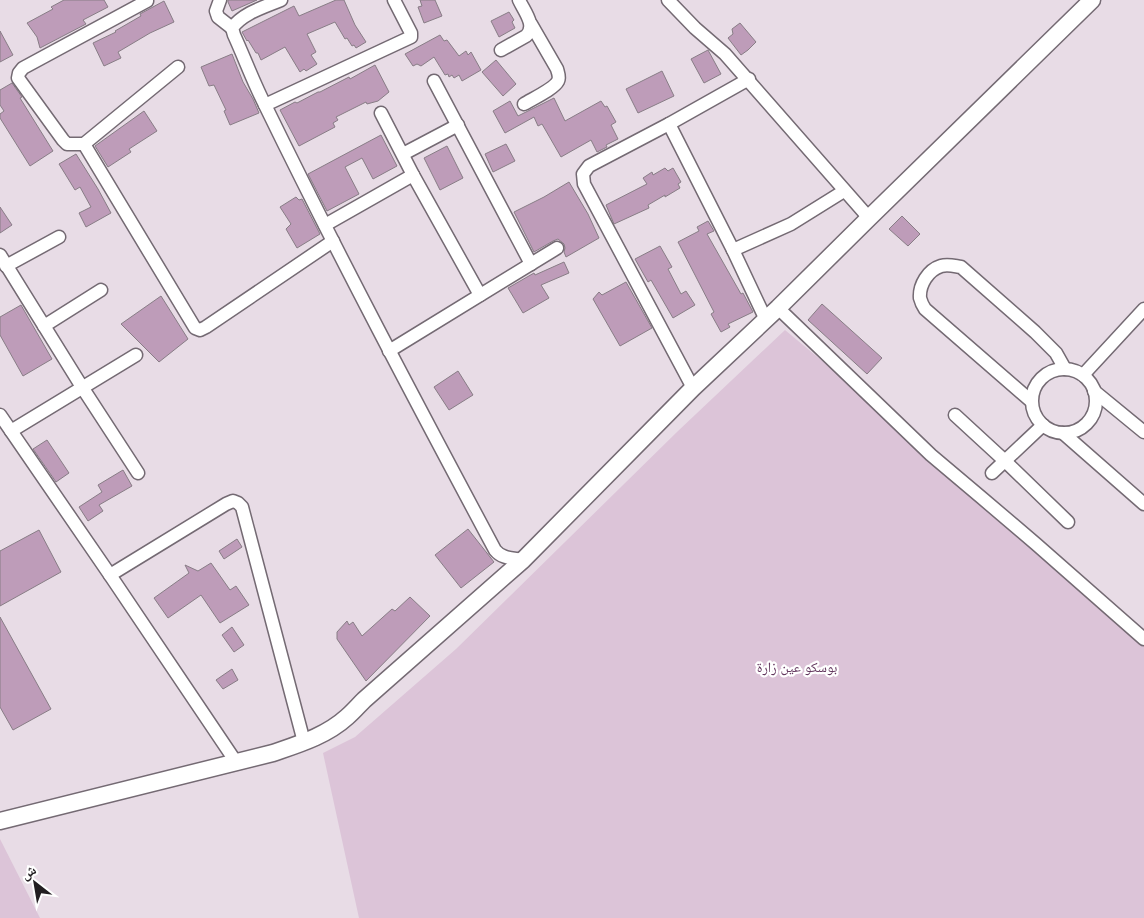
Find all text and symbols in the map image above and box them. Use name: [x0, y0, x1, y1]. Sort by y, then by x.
park label: بوسكو عين زارة: [757, 658, 837, 676]
north arrow: [10, 858, 60, 908]
text: ش: [17, 860, 39, 883]

